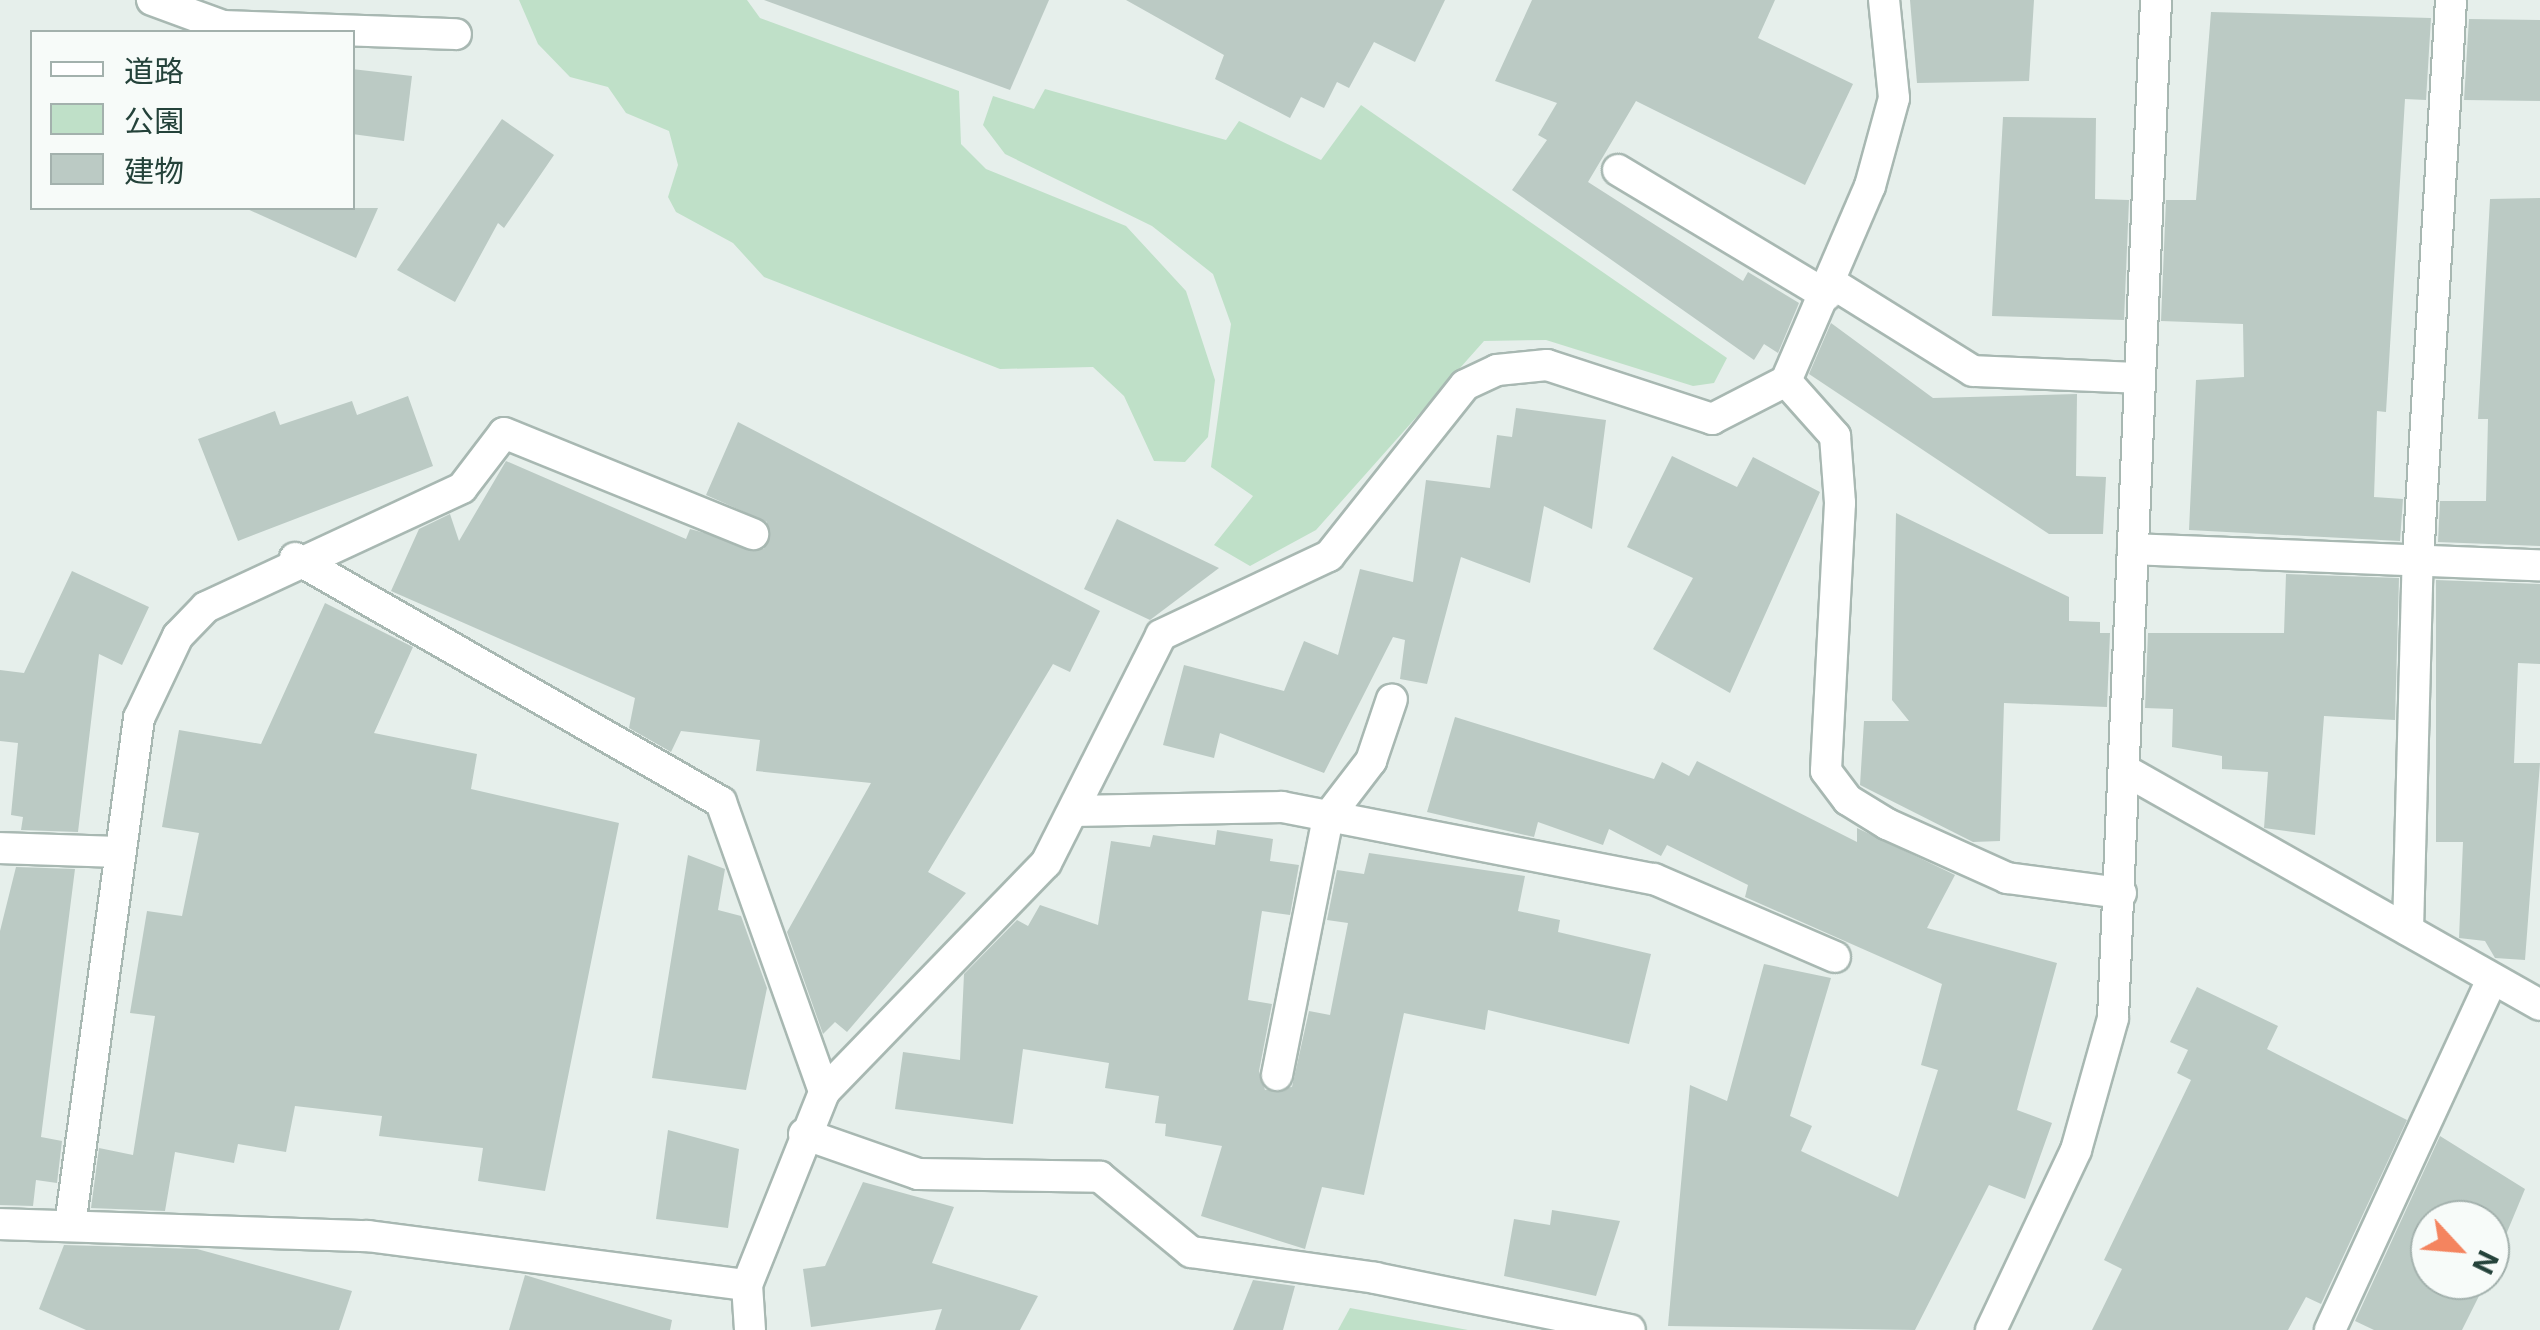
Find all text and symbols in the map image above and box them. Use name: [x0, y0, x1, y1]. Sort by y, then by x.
legend: [30, 30, 355, 210]
text: 道路: [124, 53, 184, 89]
text: 公園: [124, 103, 184, 139]
text: 建物: [124, 153, 184, 189]
north arrow: [2410, 1200, 2510, 1300]
text: N: [2465, 1245, 2505, 1279]

